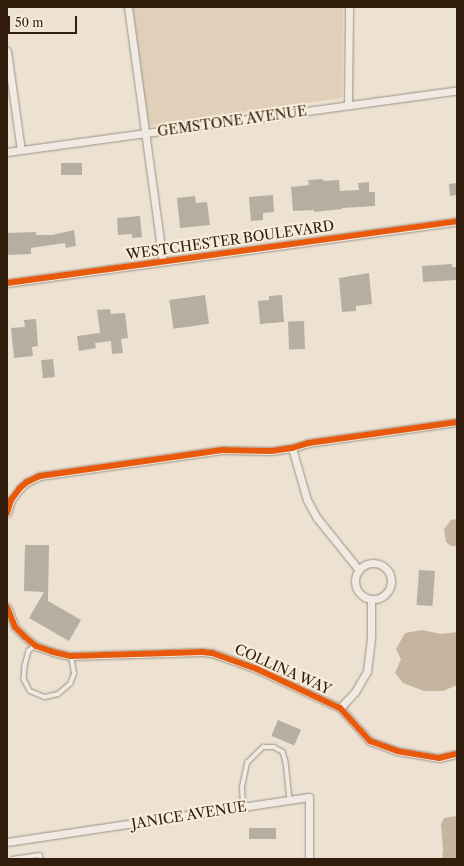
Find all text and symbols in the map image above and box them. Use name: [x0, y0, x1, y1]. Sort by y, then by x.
scale bar: [10, 8, 79, 34]
text: 50 m: [15, 15, 44, 30]
street label: GEMSTONE AVENUE: [156, 102, 308, 140]
street label: WESTCHESTER BOULEVARD: [125, 217, 335, 263]
street label: COLLINA WAY: [232, 640, 334, 698]
street label: JANICE AVENUE: [130, 798, 248, 832]

